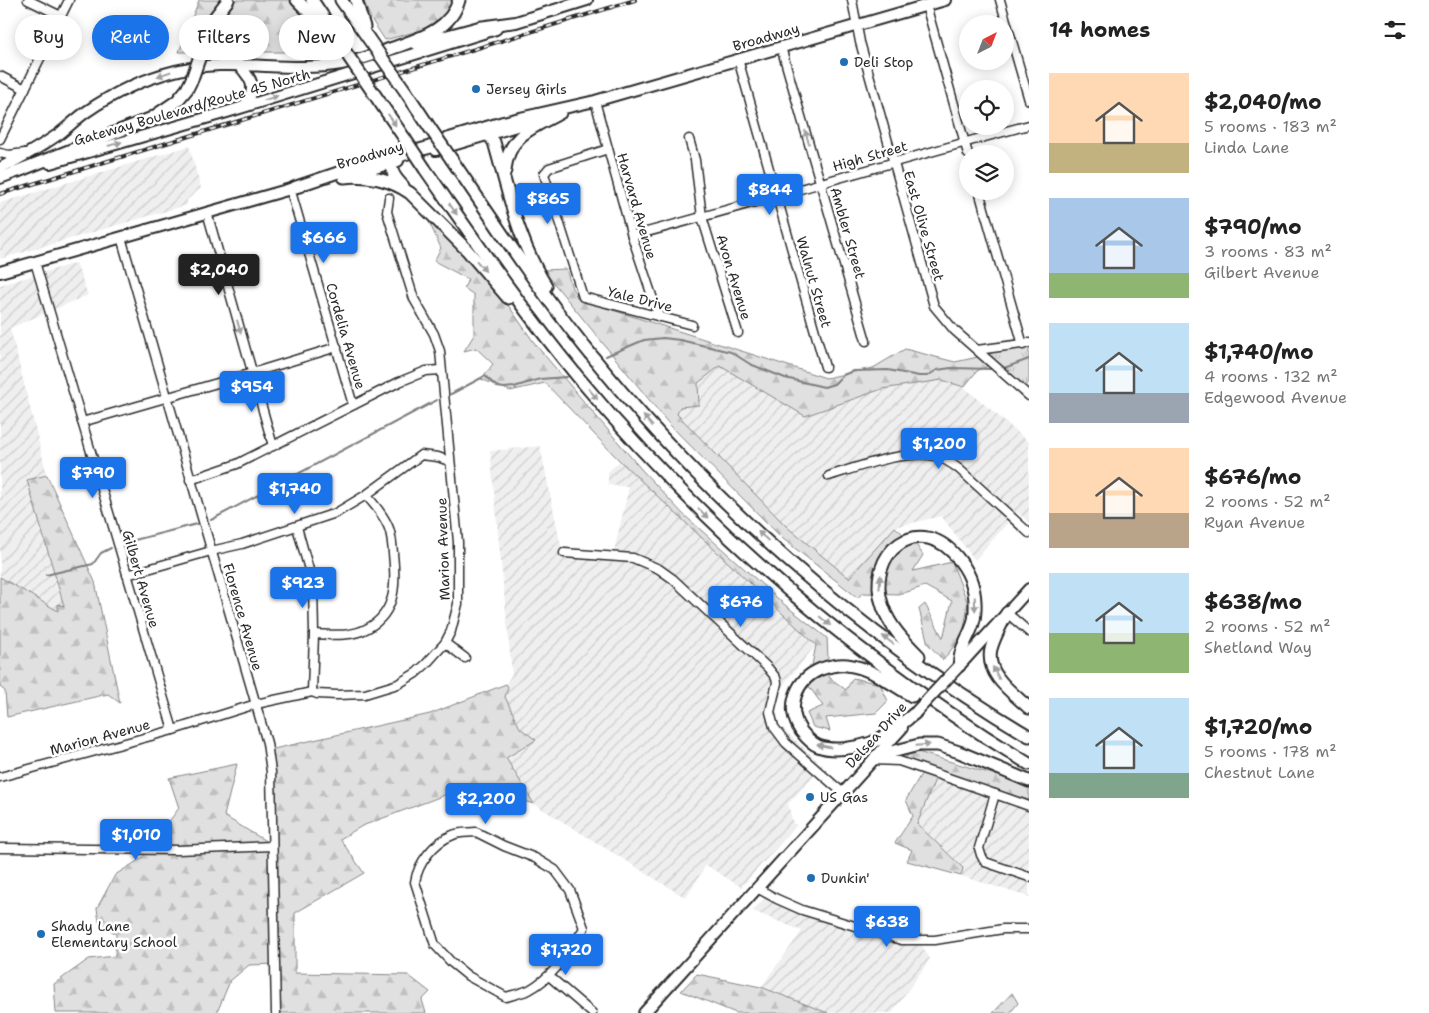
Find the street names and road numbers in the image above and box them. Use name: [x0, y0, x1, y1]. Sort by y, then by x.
street label: Broadway: [731, 19, 801, 55]
street label: Gateway Boulevard/Route 45 North: [72, 65, 312, 149]
street label: Broadway: [335, 137, 405, 173]
street label: High Street: [830, 137, 910, 175]
street label: Harvard Avenue: [613, 151, 661, 261]
street label: East Olive Street: [900, 169, 948, 283]
street label: Ambler Street: [826, 185, 870, 281]
street label: Avon Avenue: [712, 232, 756, 322]
street label: Walnut Street: [792, 234, 836, 330]
street label: Cordelia Avenue: [322, 281, 370, 391]
street label: Yale Drive: [605, 282, 675, 316]
street label: Marion Avenue: [432, 497, 454, 601]
street label: Gilbert Avenue: [118, 528, 164, 630]
street label: Florence Avenue: [219, 561, 267, 673]
street label: Delsea Drive: [841, 698, 911, 772]
street label: Marion Avenue: [48, 715, 152, 759]

